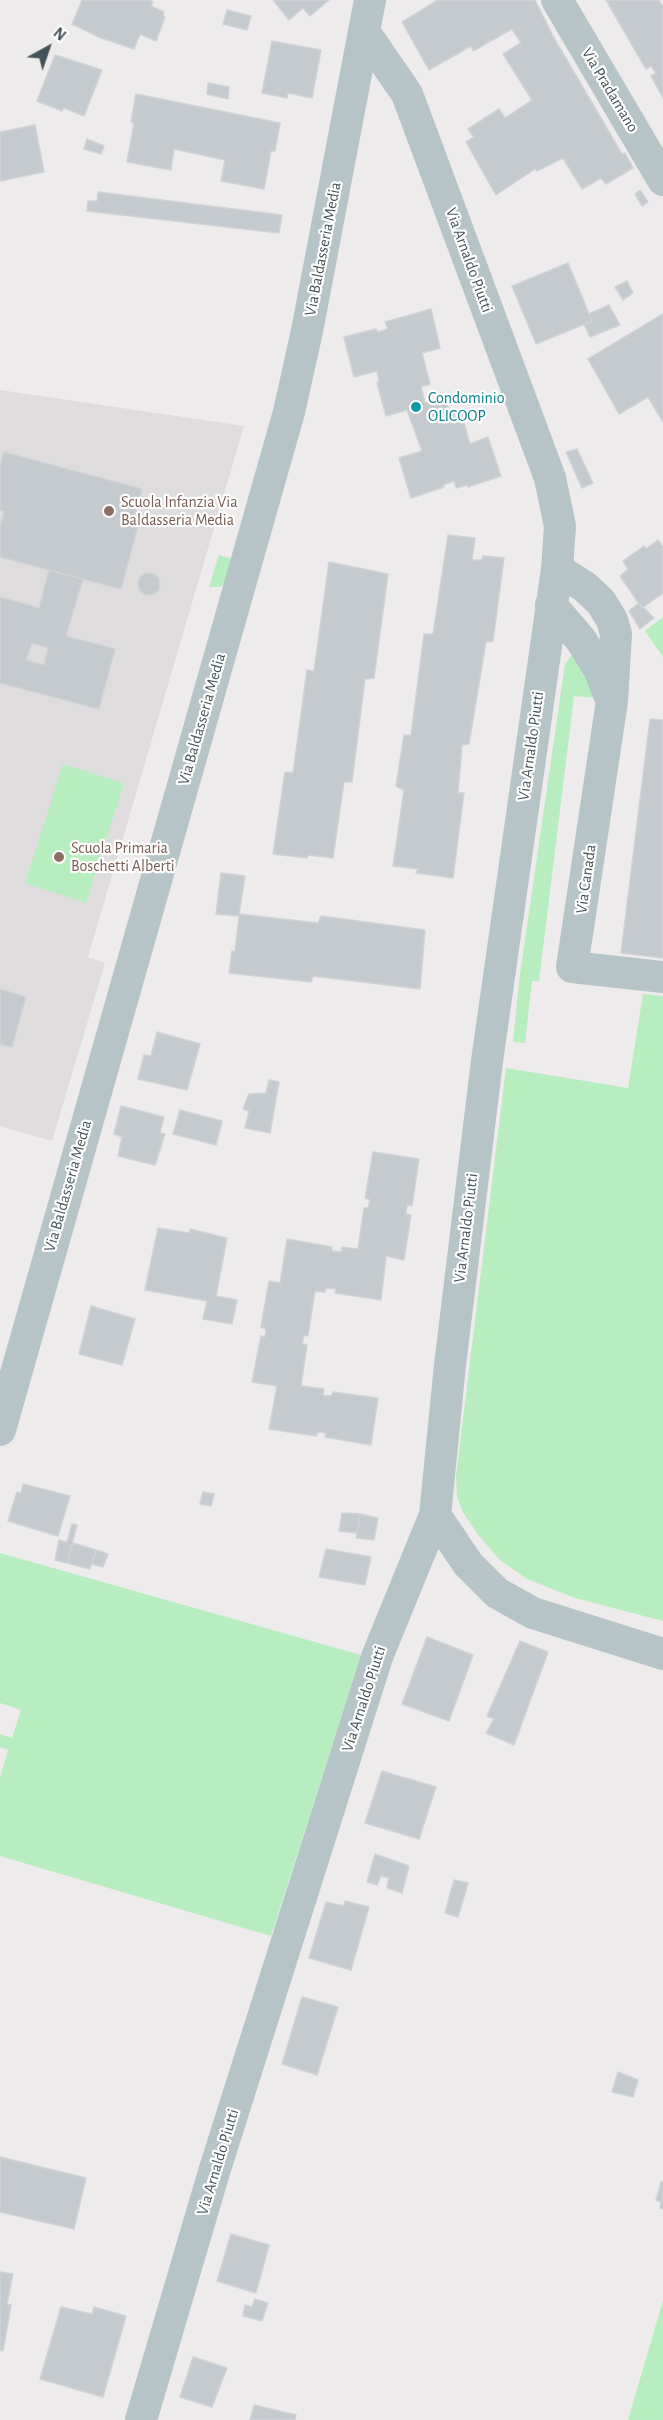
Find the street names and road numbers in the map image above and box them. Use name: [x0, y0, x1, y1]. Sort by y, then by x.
street label: Via Pradamano: [577, 44, 643, 136]
street label: Via Baldasseria Media: [301, 180, 345, 318]
street label: Via Arnaldo Piutti: [441, 205, 497, 315]
street label: Via Baldasseria Media: [174, 651, 230, 787]
street label: Via Arnaldo Piutti: [514, 690, 548, 802]
street label: Via Canada: [572, 843, 600, 915]
street label: Via Baldasseria Media: [40, 1118, 96, 1254]
street label: Via Arnaldo Piutti: [450, 1172, 482, 1284]
street label: Via Arnaldo Piutti: [338, 1644, 390, 1754]
street label: Via Arnaldo Piutti: [193, 2107, 243, 2217]

